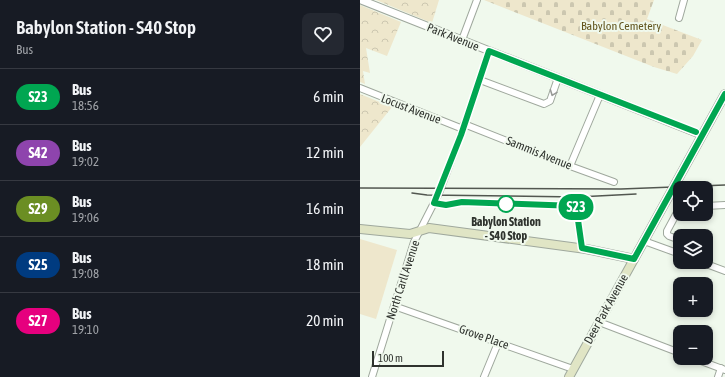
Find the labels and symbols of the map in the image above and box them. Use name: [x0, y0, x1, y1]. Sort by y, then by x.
park label: Babylon Cemetery: [581, 19, 661, 33]
street label: Park Avenue: [425, 20, 481, 54]
one-way arrow: [550, 89, 558, 96]
street label: Locust Avenue: [379, 91, 443, 127]
street label: Sammis Avenue: [504, 133, 574, 173]
line badge: S23: [553, 194, 599, 220]
marker: Babylon Station - S40 Stop: [497, 195, 515, 213]
place label: Babylon Station - S40 Stop: [471, 215, 541, 243]
street label: North Carll Avenue: [384, 238, 422, 322]
street label: Deer Park Avenue: [581, 272, 631, 346]
street label: Grove Place: [457, 322, 511, 352]
scale bar: [372, 349, 444, 368]

